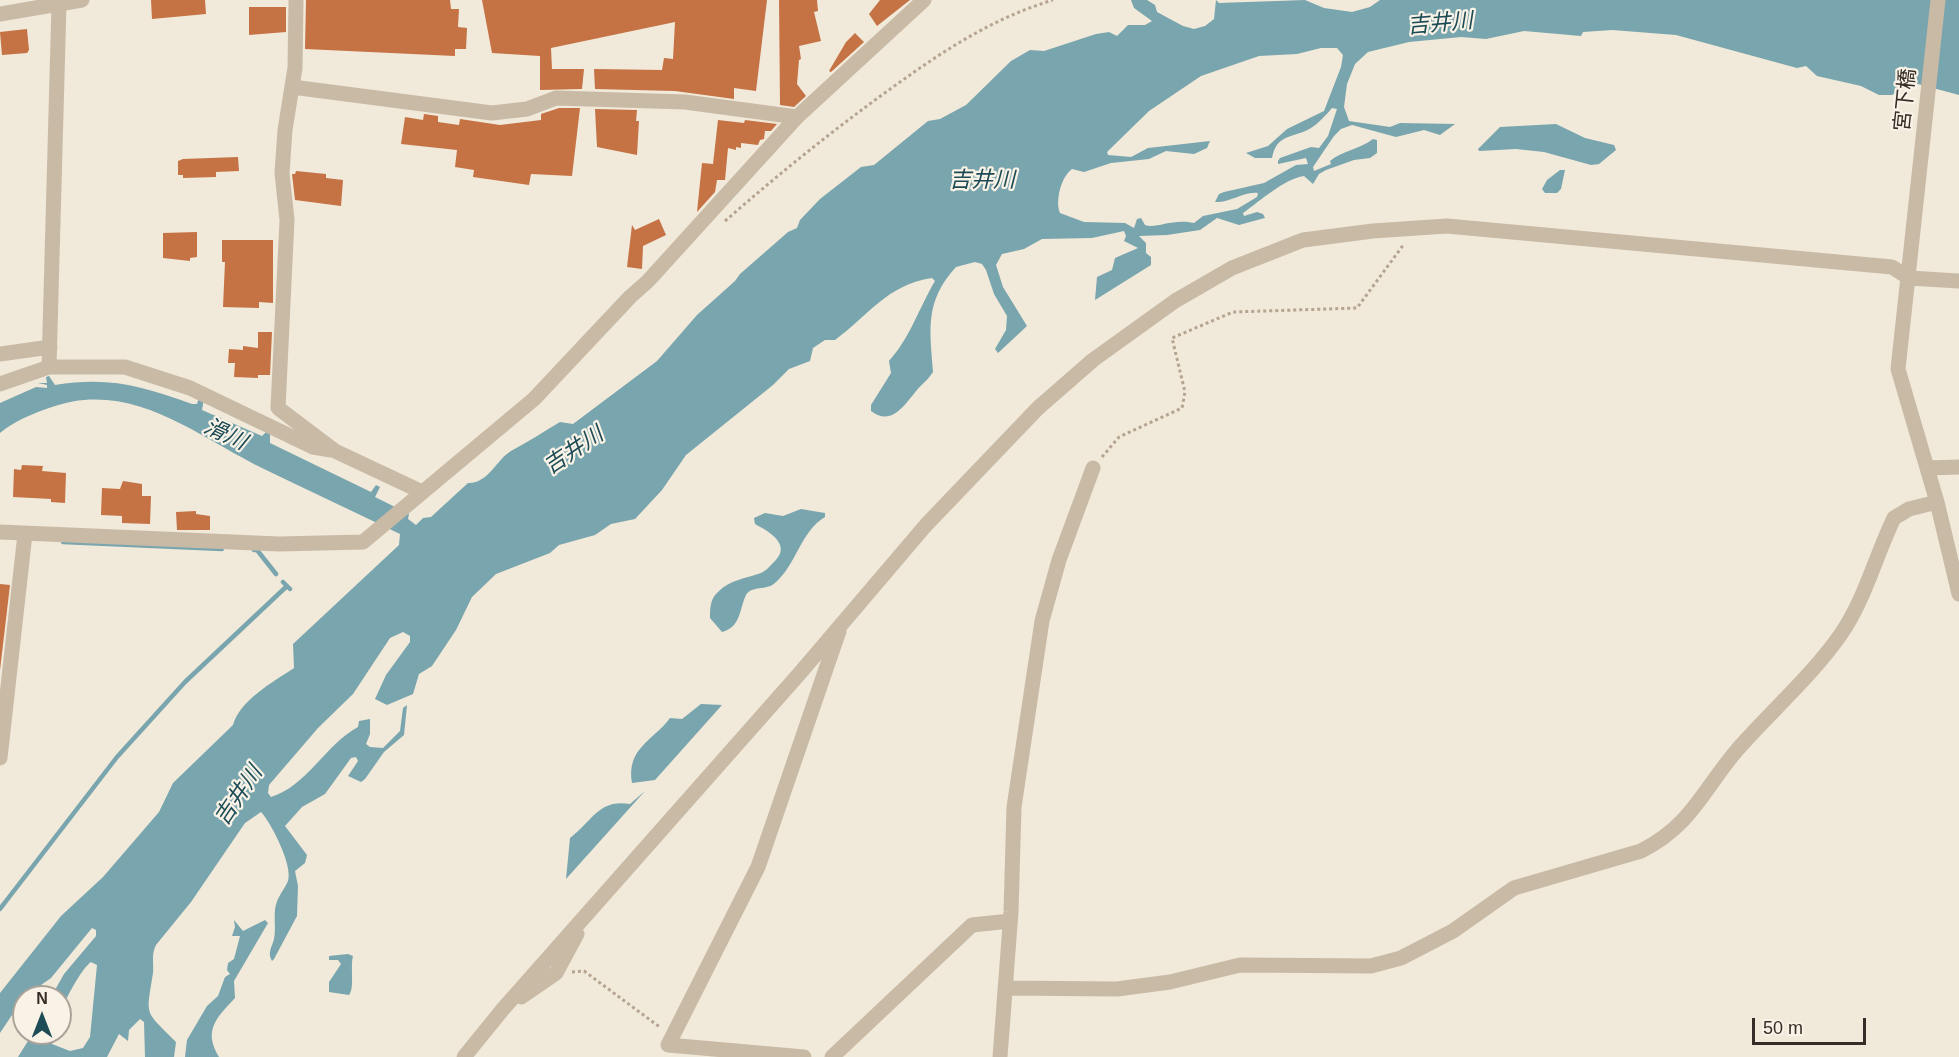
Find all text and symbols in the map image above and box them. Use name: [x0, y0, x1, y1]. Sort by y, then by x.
water label: 吉井川: [1406, 8, 1474, 40]
street label: 宮下橋: [1890, 67, 1922, 133]
water label: 吉井川: [949, 168, 1015, 194]
water label: 滑川: [199, 414, 251, 456]
water label: 吉井川: [539, 422, 609, 480]
water label: 吉井川: [210, 761, 268, 831]
north arrow: [12, 985, 72, 1045]
text: N: [36, 990, 48, 1007]
scale bar: [1755, 1006, 1869, 1044]
text: 50 m: [1763, 1018, 1803, 1038]

